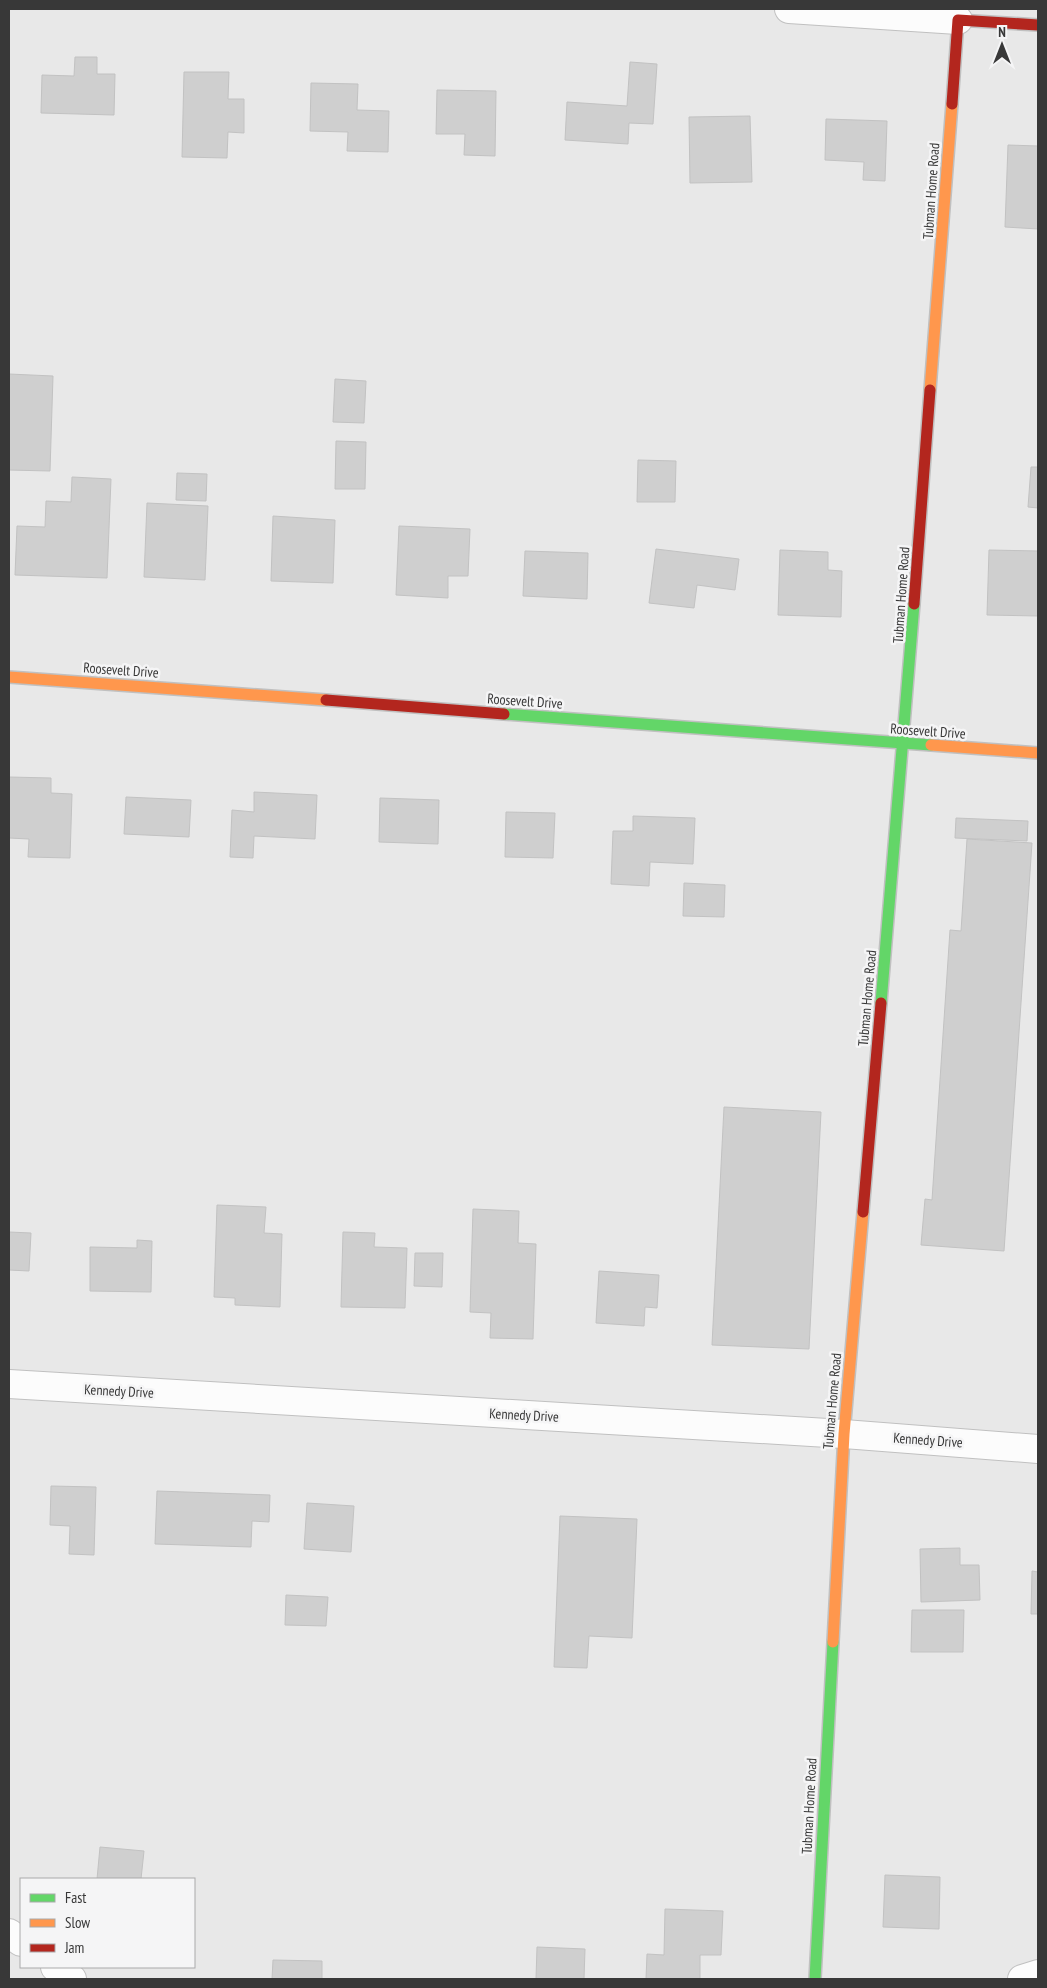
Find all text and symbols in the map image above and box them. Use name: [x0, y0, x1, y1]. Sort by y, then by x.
north arrow: [977, 20, 1027, 70]
text: N: [998, 23, 1006, 41]
street label: Tubman Home Road: [919, 142, 943, 240]
street label: Tubman Home Road: [889, 546, 913, 644]
street label: Roosevelt Drive: [83, 658, 159, 682]
street label: Roosevelt Drive: [487, 689, 563, 713]
street label: Roosevelt Drive: [890, 719, 966, 743]
street label: Tubman Home Road: [854, 949, 880, 1047]
street label: Tubman Home Road: [819, 1352, 845, 1450]
street label: Kennedy Drive: [84, 1380, 154, 1402]
street label: Kennedy Drive: [489, 1404, 559, 1426]
street label: Kennedy Drive: [893, 1429, 964, 1451]
street label: Tubman Home Road: [797, 1757, 821, 1855]
legend: [20, 1878, 195, 1968]
text: Fast: [65, 1888, 86, 1907]
text: Slow: [65, 1913, 90, 1932]
text: Jam: [64, 1938, 84, 1957]

